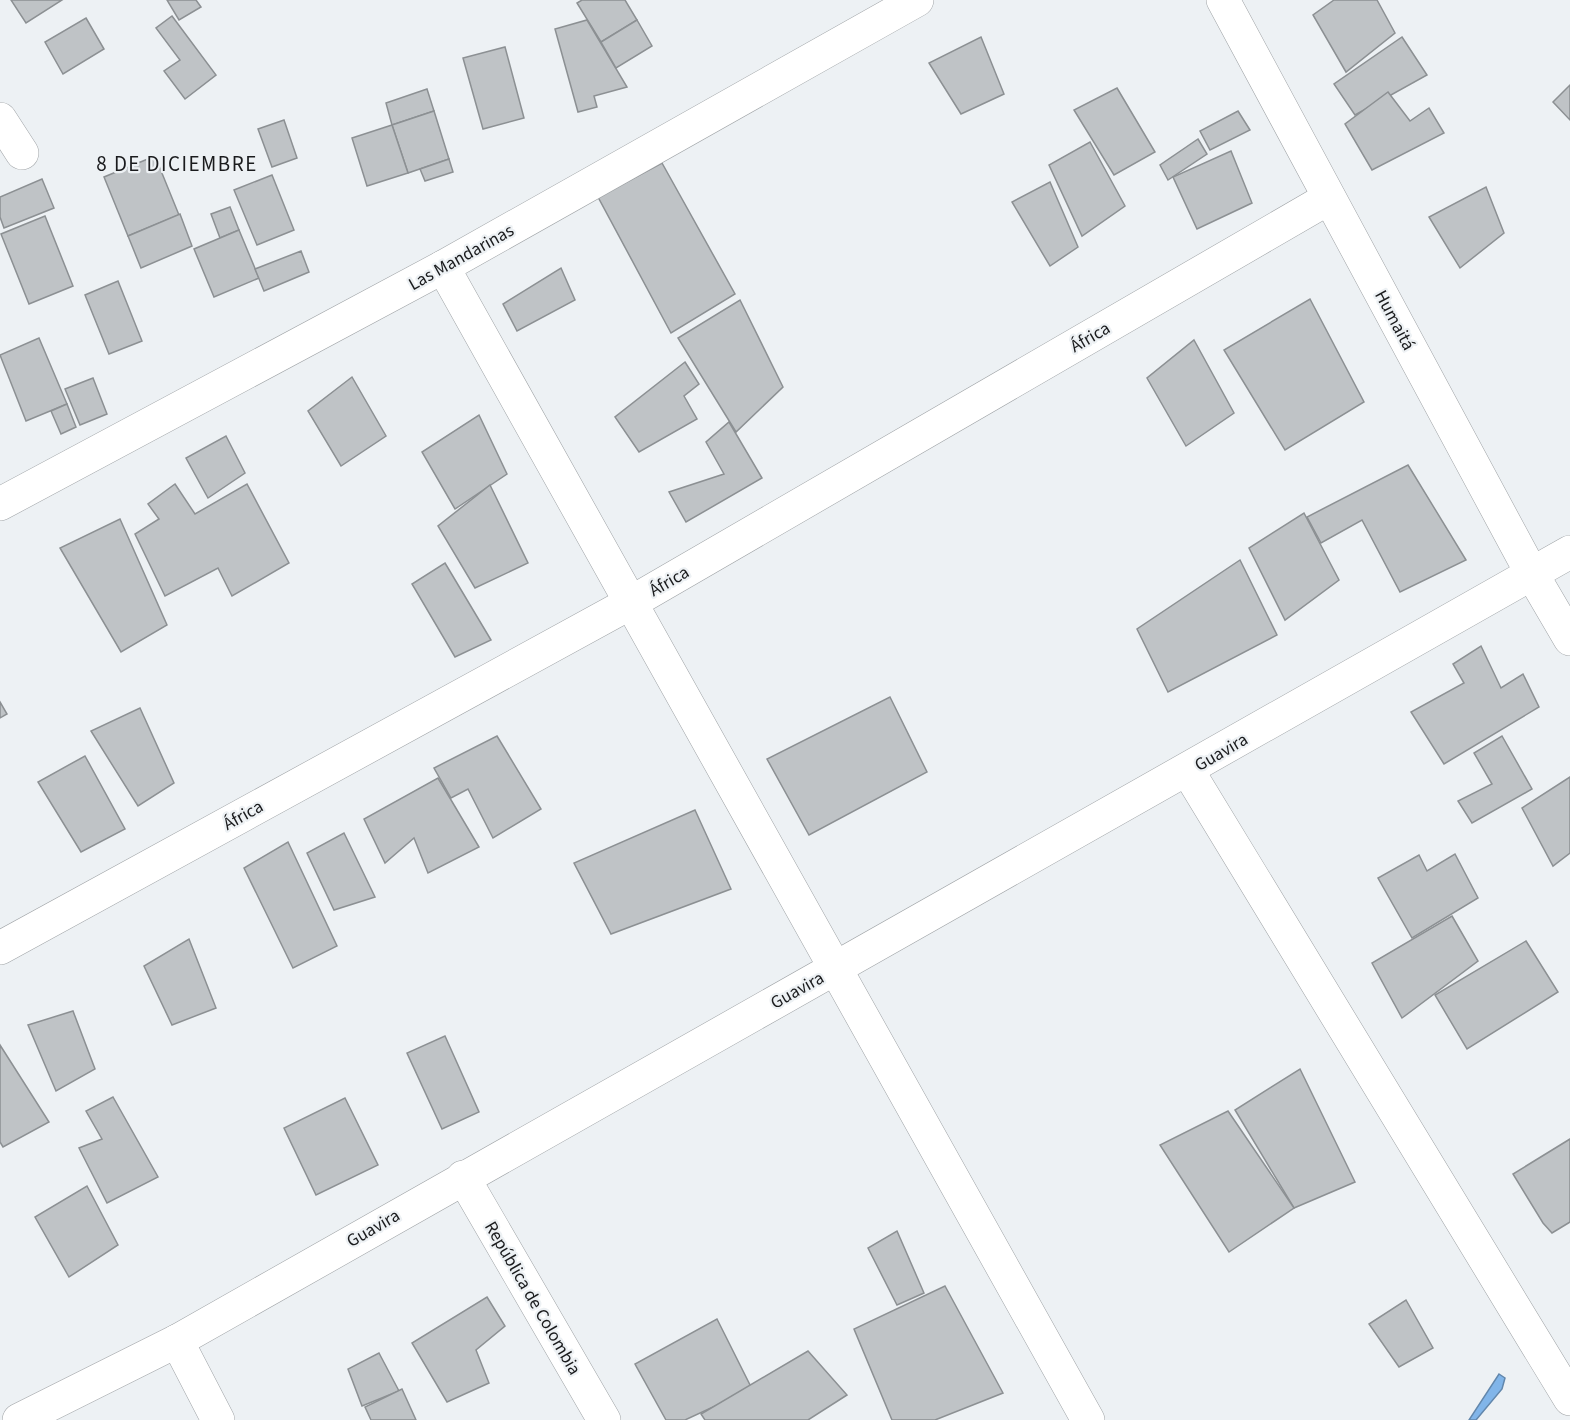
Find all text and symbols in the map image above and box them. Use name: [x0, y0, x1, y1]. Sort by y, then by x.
district label: 8 DE DICIEMBRE: [96, 149, 258, 179]
street label: Las Mandarinas: [404, 218, 519, 297]
street label: Humaitá: [1368, 286, 1421, 355]
street label: África: [1066, 316, 1115, 359]
street label: África: [645, 560, 694, 603]
street label: Guavira: [1190, 727, 1252, 778]
street label: África: [219, 794, 268, 837]
street label: Guavira: [766, 966, 829, 1015]
street label: Guavira: [342, 1203, 404, 1254]
street label: República de Colombia: [478, 1217, 587, 1380]

